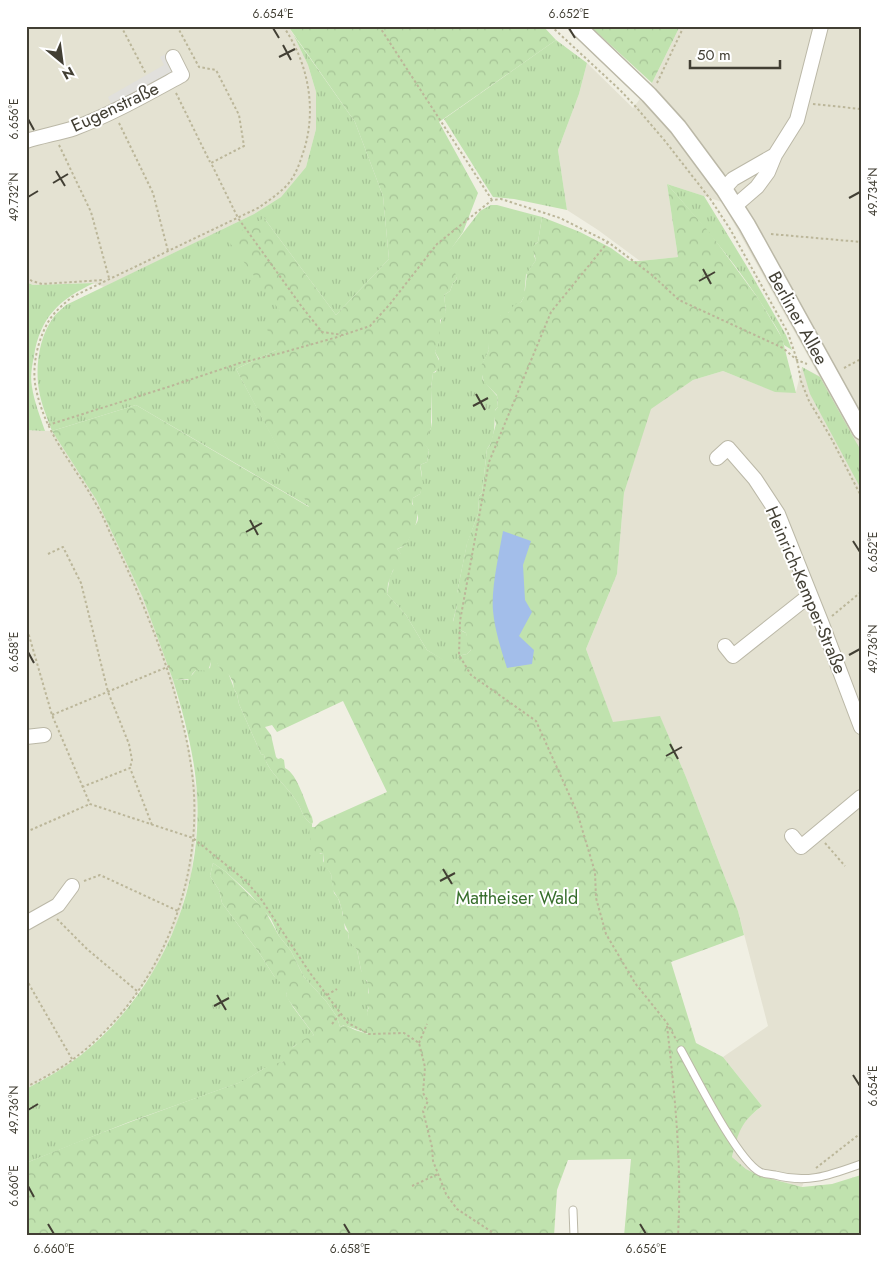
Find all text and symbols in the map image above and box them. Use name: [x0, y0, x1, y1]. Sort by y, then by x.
text: 6.654°E: [252, 5, 294, 23]
text: 6.652°E: [549, 5, 589, 23]
north arrow: [38, 38, 88, 88]
scale bar: [690, 38, 780, 70]
text: 50 m: [697, 44, 731, 66]
text: N: [59, 62, 78, 85]
street label: Eugenstraße: [67, 75, 163, 139]
text: 6.656°E: [5, 98, 23, 140]
text: 49.734°N: [864, 167, 882, 217]
text: 49.732°N: [5, 173, 23, 221]
street label: Berliner Allee: [762, 267, 834, 369]
street label: Heinrich-Kemper-Straße: [759, 502, 853, 678]
text: 6.652°E: [864, 532, 882, 572]
text: 49.736°N: [864, 624, 882, 674]
text: 6.658°E: [5, 632, 23, 672]
park label: Mattheiser Wald: [456, 885, 578, 911]
text: 6.654°E: [864, 1065, 882, 1107]
text: 49.736°N: [5, 1085, 23, 1135]
text: 6.660°E: [5, 1165, 23, 1207]
text: 6.660°E: [33, 1240, 75, 1258]
text: 6.658°E: [330, 1240, 370, 1258]
text: 6.656°E: [625, 1240, 667, 1258]

